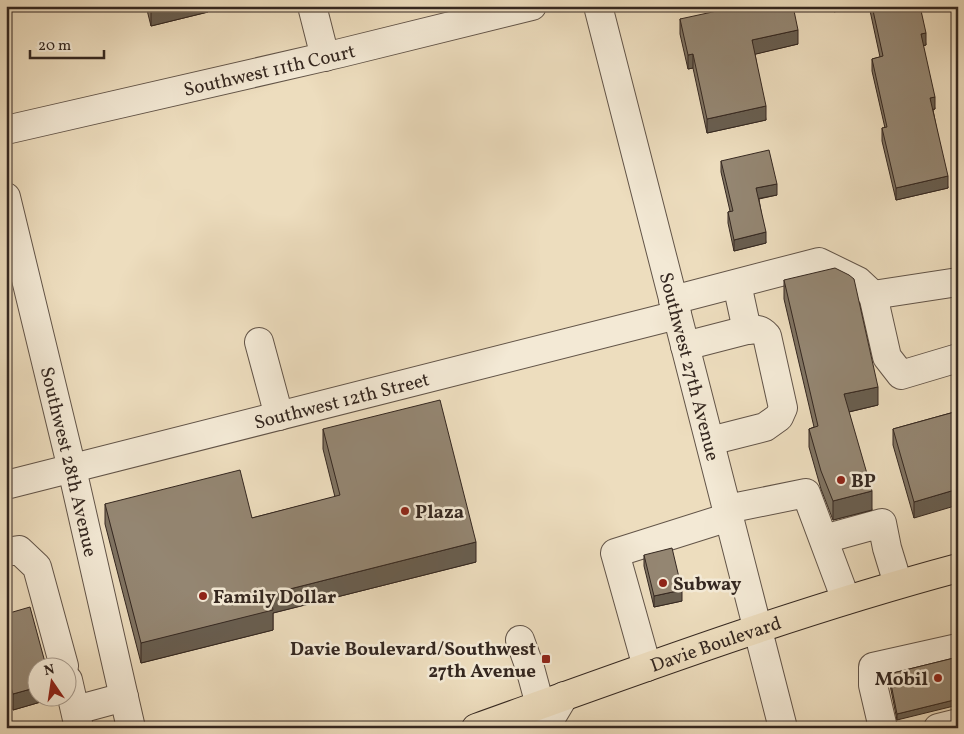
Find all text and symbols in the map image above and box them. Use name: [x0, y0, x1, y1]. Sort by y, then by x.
scale bar: [30, 28, 104, 60]
text: 20 m: [38, 36, 71, 57]
street label: Southwest 11th Court: [181, 39, 358, 104]
street label: Southwest 27th Avenue: [652, 270, 725, 464]
street label: Southwest 28th Avenue: [33, 364, 103, 560]
street label: Southwest 12th Street: [251, 367, 433, 437]
place label: BP: [851, 469, 876, 495]
marker: BP: [835, 474, 847, 486]
place label: Plaza: [415, 500, 464, 526]
marker: Plaza: [399, 505, 411, 517]
place label: Subway: [673, 572, 742, 598]
marker: Subway: [657, 577, 669, 589]
place label: Family Dollar: [213, 585, 336, 611]
marker: Family Dollar: [197, 590, 209, 602]
street label: Davie Boulevard: [647, 611, 785, 680]
place label: Davie Boulevard/Southwest 27th Avenue: [290, 637, 536, 685]
marker: Davie Boulevard/Southwest 27th Avenue: [540, 653, 552, 665]
north arrow: [28, 656, 78, 706]
text: N: [42, 660, 57, 681]
place label: Mobil: [875, 667, 928, 693]
marker: Mobil: [932, 672, 944, 684]

